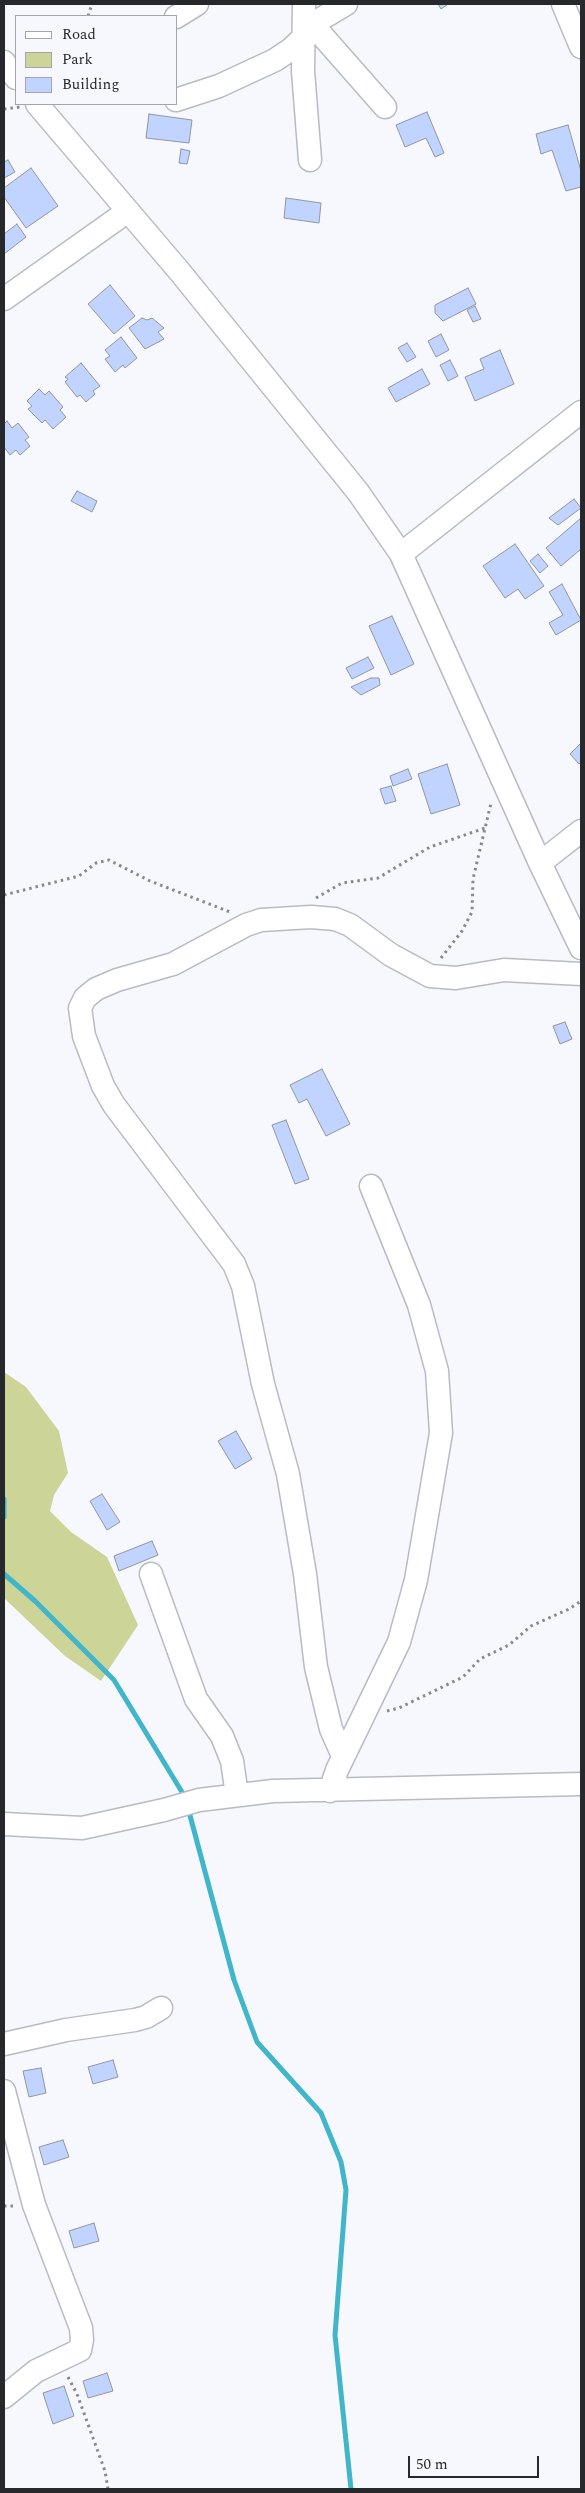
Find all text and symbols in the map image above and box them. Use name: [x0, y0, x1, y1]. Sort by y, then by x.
legend: [15, 15, 178, 105]
text: Road: [62, 23, 96, 46]
text: Park: [62, 48, 93, 71]
text: Building: [62, 73, 119, 96]
scale bar: [410, 2446, 541, 2478]
text: 50 m: [416, 2453, 448, 2476]

